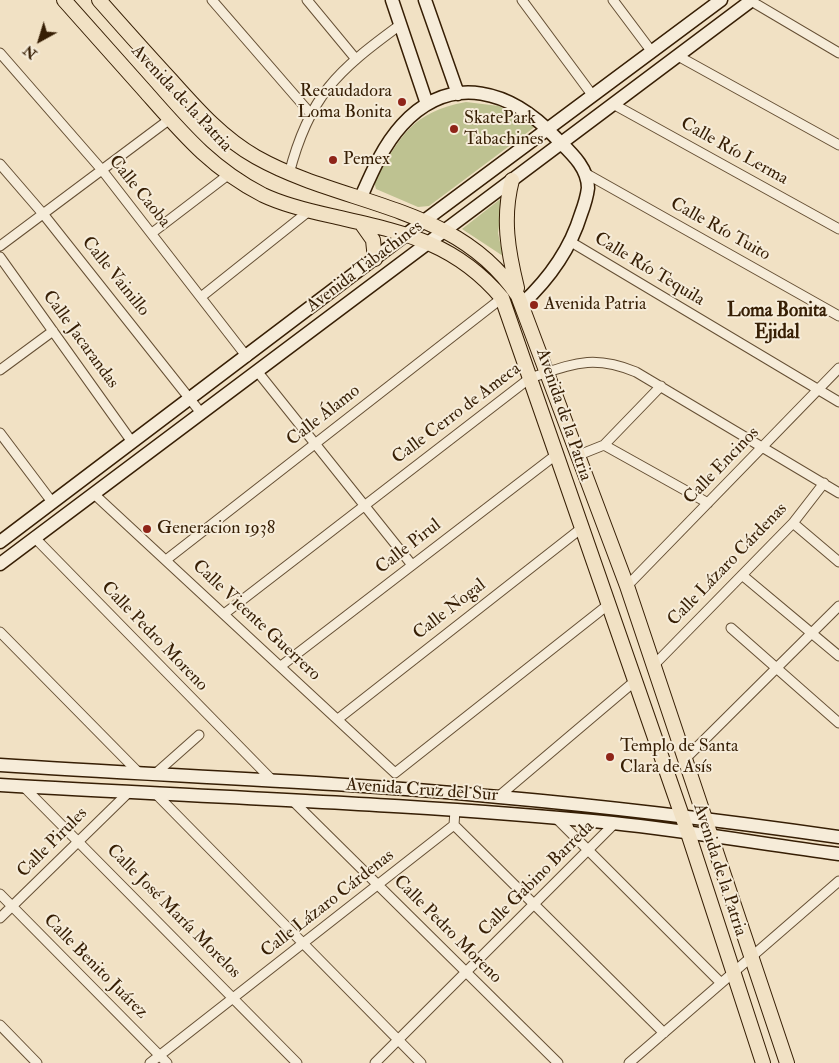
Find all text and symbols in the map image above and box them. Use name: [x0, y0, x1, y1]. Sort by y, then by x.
north arrow: [15, 15, 65, 65]
text: N: [20, 41, 40, 63]
street label: Avenida de la Patria: [126, 41, 236, 157]
place label: Recaudadora Loma Bonita: [297, 81, 392, 124]
marker: Recaudadora Loma Bonita: [396, 96, 408, 108]
place label: SkatePark Tabachines: [464, 108, 543, 150]
street label: Calle Río Lerma: [676, 114, 792, 190]
marker: SkatePark Tabachines: [448, 123, 460, 135]
place label: Pemex: [343, 149, 390, 171]
street label: Calle Caoba: [103, 152, 175, 232]
marker: Pemex: [327, 154, 339, 166]
street label: Calle Río Tuito: [666, 194, 774, 266]
street label: Avenida Tabachines: [303, 216, 427, 318]
street label: Calle Río Tequila: [590, 229, 708, 311]
street label: Calle Vainillo: [76, 233, 154, 321]
street label: Calle Jacarandas: [37, 287, 123, 393]
place label: Avenida Patria: [544, 294, 646, 316]
marker: Avenida Patria: [528, 299, 540, 311]
district label: Loma Bonita Ejidal: [727, 301, 827, 345]
street label: Avenida de la Patria: [530, 346, 596, 484]
street label: Calle Cerro de Ameca: [389, 359, 525, 469]
street label: Calle Álamo: [283, 381, 365, 451]
street label: Calle Encinos: [680, 423, 764, 509]
street label: Calle Lázaro Cárdenas: [664, 499, 792, 631]
street label: Calle Pirul: [372, 515, 446, 579]
place label: Generacion 1938: [157, 518, 275, 540]
marker: Generacion 1938: [141, 523, 153, 535]
street label: Calle Vicente Guerrero: [187, 556, 325, 686]
street label: Calle Nogal: [409, 575, 491, 645]
street label: Calle Pedro Moreno: [96, 578, 212, 696]
place label: Templo de Santa Clara de Asís: [620, 736, 738, 779]
marker: Templo de Santa Clara de Asís: [604, 751, 616, 763]
street label: Avenida Cruz del Sur: [345, 775, 499, 807]
street label: Avenida de la Patria: [687, 801, 751, 939]
street label: Calle Pirules: [13, 803, 93, 883]
street label: Calle Gabino Barreda: [475, 817, 599, 941]
street label: Calle José María Morelos: [101, 840, 245, 984]
street label: Calle Lázaro Cárdenas: [257, 845, 399, 963]
street label: Calle Pedro Moreno: [388, 871, 506, 989]
street label: Calle Benito Juárez: [38, 910, 152, 1024]

